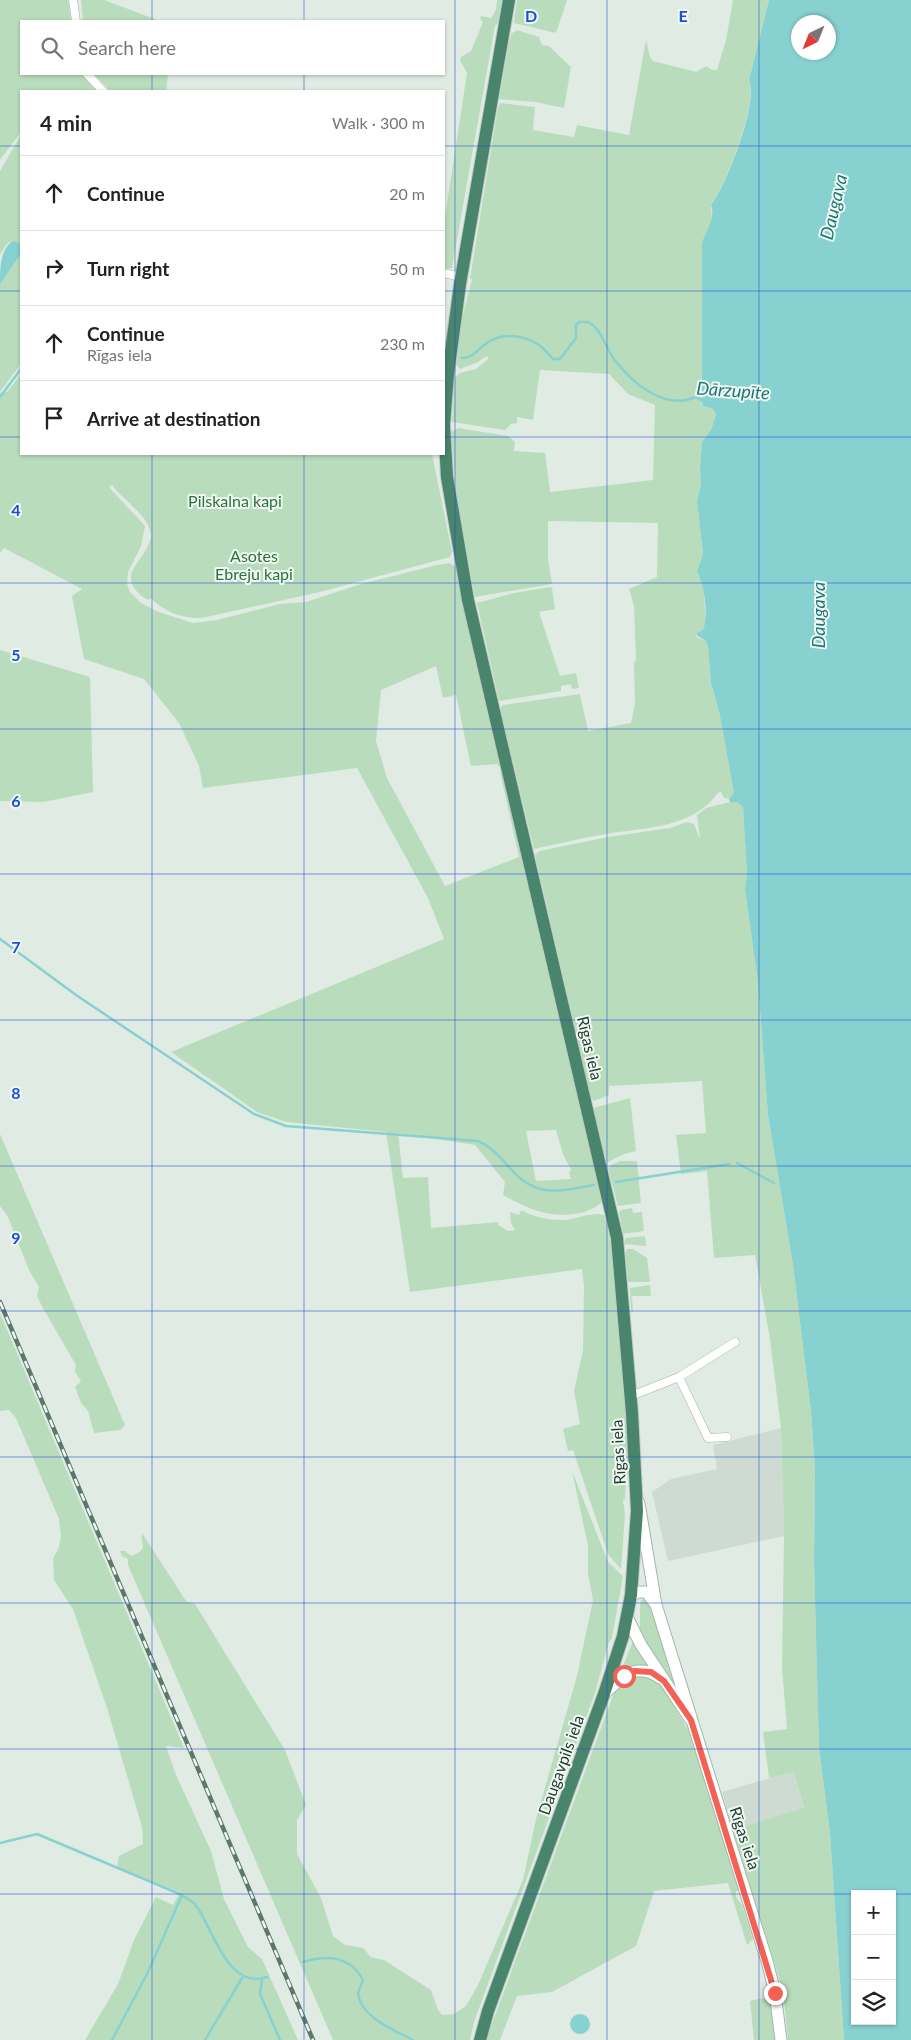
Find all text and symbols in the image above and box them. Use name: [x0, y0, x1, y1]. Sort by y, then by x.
text: D: [525, 6, 537, 25]
text: E: [678, 6, 688, 25]
north arrow: [791, 15, 836, 60]
search box: [20, 20, 445, 75]
icon: search: [38, 34, 66, 62]
text: Search here: [78, 36, 176, 59]
text: 4 min: [40, 110, 92, 135]
text: Walk · 300 m: [332, 113, 425, 132]
water label: Daugava: [815, 172, 851, 242]
icon: ahead: [40, 179, 68, 207]
text: Continue: [87, 182, 165, 205]
text: 20 m: [389, 184, 425, 203]
icon: right: [40, 254, 68, 282]
text: Turn right: [87, 257, 169, 280]
text: 50 m: [389, 259, 425, 278]
text: Continue: [87, 322, 165, 345]
icon: ahead: [40, 329, 68, 357]
text: 230 m: [380, 334, 425, 353]
text: Rīgas iela: [87, 345, 152, 364]
water label: Dārzupīte: [696, 376, 771, 404]
icon: arrive: [40, 404, 68, 432]
text: Arrive at destination: [87, 407, 260, 430]
park label: Pilskalna kapi: [188, 491, 282, 510]
text: 4: [11, 500, 21, 519]
park label: Asotes Ebreju kapi: [215, 546, 293, 583]
water label: Daugava: [807, 582, 829, 648]
text: 5: [11, 645, 21, 664]
text: 6: [11, 791, 21, 810]
text: 7: [11, 937, 21, 956]
street label: Rīgas iela: [574, 1014, 607, 1082]
text: 8: [11, 1083, 21, 1102]
text: 9: [11, 1228, 21, 1247]
street label: Rīgas iela: [606, 1419, 629, 1485]
route start: [613, 1665, 636, 1688]
street label: Daugavpils iela: [534, 1712, 587, 1817]
street label: Rīgas iela: [726, 1804, 765, 1872]
map controls: [851, 1890, 896, 2025]
button: +: [851, 1890, 896, 1935]
button: −: [851, 1935, 896, 1980]
button: layers: [851, 1980, 896, 2025]
route end: [764, 1982, 787, 2005]

